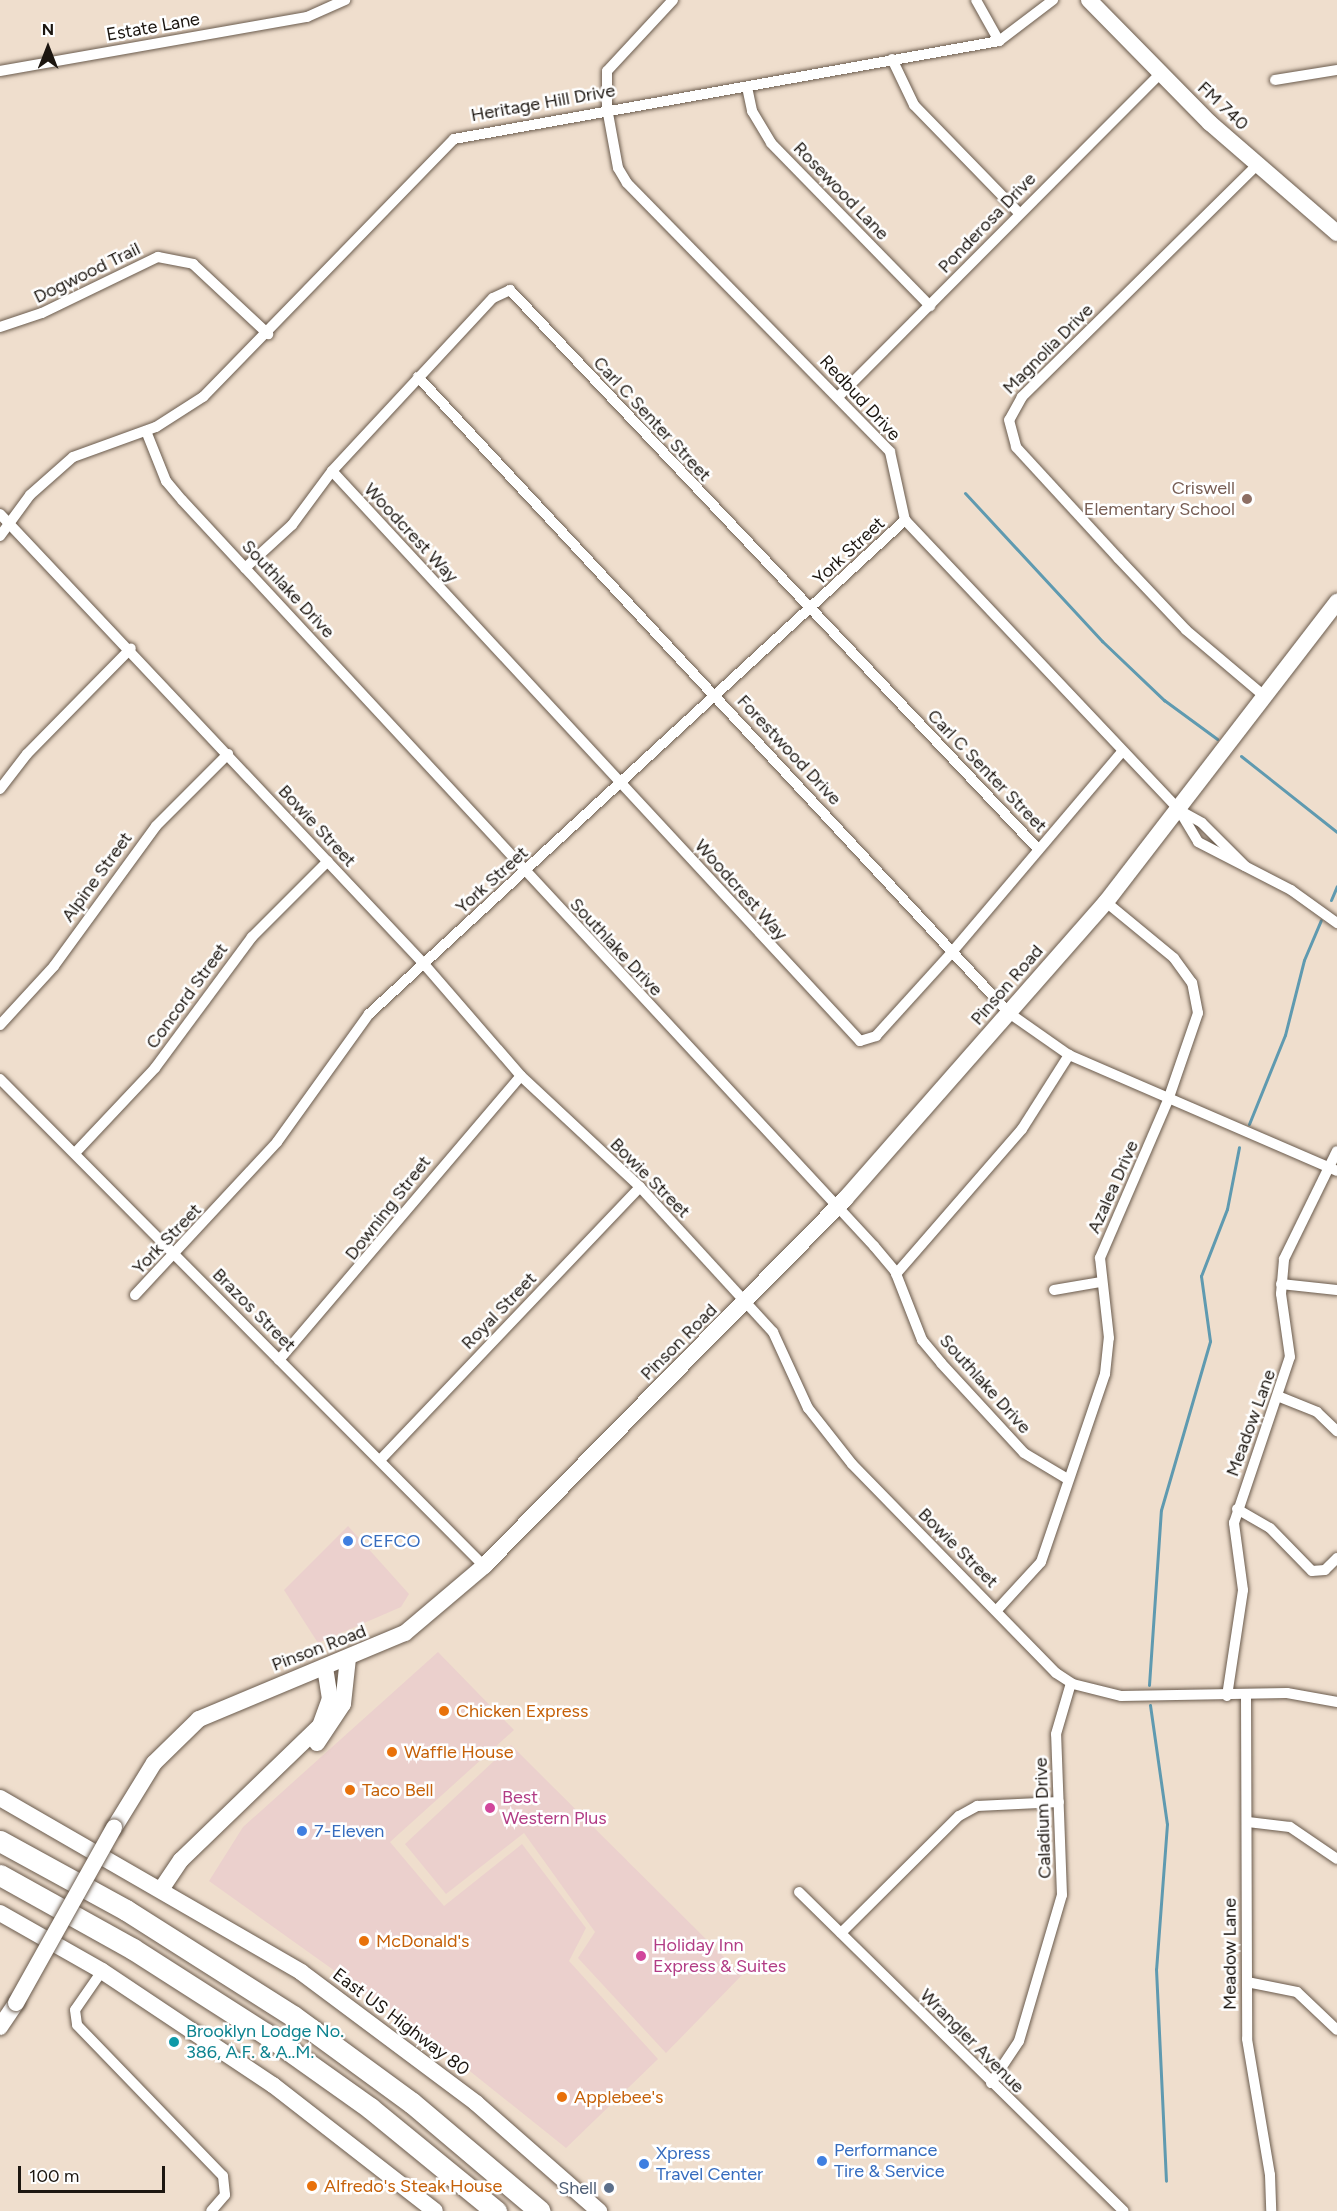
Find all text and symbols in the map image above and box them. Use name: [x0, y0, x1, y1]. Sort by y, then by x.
street label: Estate Lane: [105, 8, 201, 46]
north arrow: [18, 18, 78, 78]
text: N: [42, 20, 54, 39]
street label: FM 740: [1193, 77, 1253, 135]
street label: Heritage Hill Drive: [469, 80, 617, 126]
street label: Rosewood Lane: [789, 138, 893, 244]
street label: Ponderosa Drive: [934, 168, 1040, 278]
street label: Dogwood Trail: [30, 238, 144, 308]
street label: Magnolia Drive: [998, 299, 1098, 399]
street label: Redbud Drive: [815, 351, 905, 445]
street label: Carl C Senter Street: [589, 352, 715, 486]
place label: Criswell Elementary School: [1084, 478, 1235, 520]
street label: Woodcrest Way: [359, 479, 463, 587]
marker: Criswell Elementary School: [1240, 492, 1254, 506]
street label: York Street: [809, 512, 889, 590]
street label: Southlake Drive: [237, 536, 339, 642]
street label: Forestwood Drive: [732, 690, 846, 810]
street label: Carl C Senter Street: [923, 705, 1051, 837]
street label: Bowie Street: [274, 781, 360, 871]
street label: Alpine Street: [57, 828, 137, 926]
street label: Woodcrest Way: [690, 835, 792, 945]
street label: York Street: [451, 842, 533, 918]
street label: Southlake Drive: [565, 894, 667, 1000]
street label: Concord Street: [141, 939, 233, 1053]
street label: Pinson Road: [966, 940, 1048, 1030]
street label: Bowie Street: [606, 1134, 694, 1222]
street label: Azalea Drive: [1083, 1137, 1143, 1237]
street label: Downing Street: [341, 1152, 435, 1264]
street label: York Street: [128, 1199, 206, 1279]
street label: Brazos Street: [208, 1264, 300, 1356]
street label: Royal Street: [457, 1268, 541, 1354]
street label: Pinson Road: [636, 1299, 722, 1385]
street label: Southlake Drive: [935, 1330, 1035, 1438]
street label: Meadow Lane: [1222, 1367, 1280, 1479]
street label: Bowie Street: [914, 1504, 1002, 1592]
place label: CEFCO: [360, 1530, 420, 1552]
marker: CEFCO: [341, 1534, 355, 1548]
street label: Pinson Road: [269, 1620, 369, 1676]
place label: Chicken Express: [456, 1700, 588, 1722]
marker: Chicken Express: [437, 1704, 451, 1718]
place label: Waffle House: [404, 1741, 513, 1763]
marker: Waffle House: [385, 1745, 399, 1759]
street label: Caladium Drive: [1030, 1757, 1056, 1879]
place label: Taco Bell: [362, 1779, 433, 1801]
marker: Taco Bell: [343, 1783, 357, 1797]
place label: Best Western Plus: [502, 1787, 607, 1830]
marker: Best Western Plus: [483, 1801, 497, 1815]
place label: 7-Eleven: [314, 1820, 384, 1842]
marker: 7-Eleven: [295, 1824, 309, 1838]
street label: Meadow Lane: [1219, 1898, 1241, 2010]
place label: McDonald's: [376, 1930, 470, 1952]
marker: McDonald's: [357, 1934, 371, 1948]
place label: Holiday Inn Express & Suites: [653, 1935, 786, 1978]
marker: Holiday Inn Express & Suites: [634, 1949, 648, 1963]
street label: East US Highway 80: [328, 1964, 474, 2080]
street label: Wrangler Avenue: [915, 1984, 1029, 2098]
place label: Brooklyn Lodge No. 386, A.F. & A..M.: [186, 2021, 344, 2064]
marker: Brooklyn Lodge No. 386, A.F. & A..M.: [167, 2035, 181, 2049]
place label: Applebee's: [574, 2086, 663, 2108]
marker: Applebee's: [555, 2090, 569, 2104]
place label: Performance Tire & Service: [834, 2140, 945, 2182]
place label: Xpress Travel Center: [656, 2143, 763, 2186]
scale bar: [21, 2154, 168, 2192]
marker: Performance Tire & Service: [815, 2154, 829, 2168]
marker: Xpress Travel Center: [637, 2157, 651, 2171]
text: 100 m: [29, 2165, 79, 2187]
place label: Alfredo's Steak House: [324, 2175, 502, 2197]
place label: Shell: [558, 2177, 597, 2199]
marker: Alfredo's Steak House: [305, 2179, 319, 2193]
marker: Shell: [602, 2181, 616, 2195]

